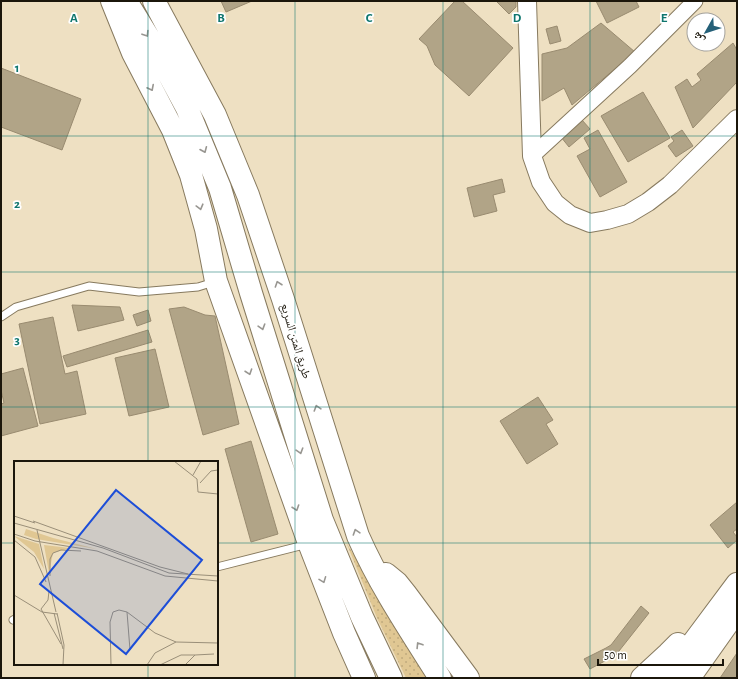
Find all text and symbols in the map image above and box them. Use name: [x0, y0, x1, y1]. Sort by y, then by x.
text: A: [70, 12, 78, 25]
text: B: [217, 12, 225, 25]
text: C: [366, 12, 373, 25]
text: D: [513, 12, 522, 25]
text: E: [661, 12, 668, 25]
north arrow: [686, 12, 726, 52]
text: ش: [690, 28, 708, 46]
one-way arrow: [142, 30, 149, 37]
text: 1: [15, 62, 19, 75]
one-way arrow: [146, 83, 154, 91]
one-way arrow: [200, 147, 208, 154]
text: 2: [14, 198, 20, 211]
one-way arrow: [195, 204, 204, 211]
one-way arrow: [274, 280, 283, 287]
street label: طريق المتن السريع: [278, 302, 313, 381]
one-way arrow: [257, 323, 266, 330]
text: 3: [14, 334, 20, 347]
one-way arrow: [244, 369, 252, 376]
one-way arrow: [314, 404, 322, 411]
one-way arrow: [295, 447, 304, 454]
inset map: [14, 461, 218, 665]
one-way arrow: [292, 504, 300, 511]
one-way arrow: [353, 528, 361, 535]
one-way arrow: [319, 576, 327, 583]
scale bar: [598, 641, 723, 667]
one-way arrow: [417, 642, 424, 649]
text: 50 m: [604, 649, 627, 661]

